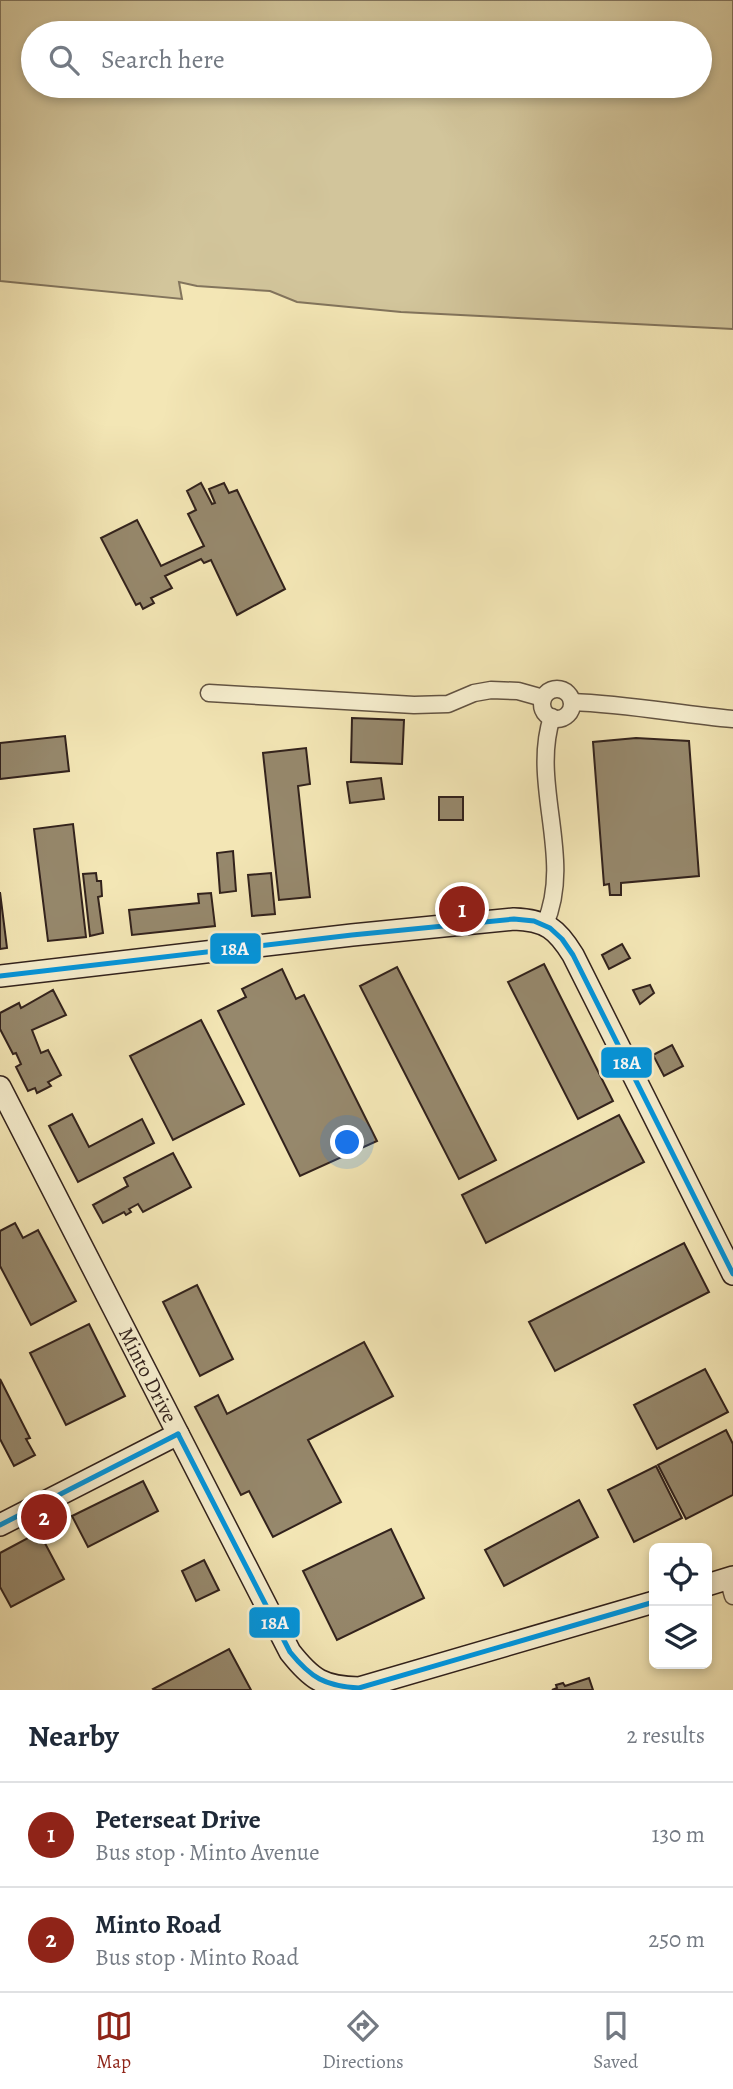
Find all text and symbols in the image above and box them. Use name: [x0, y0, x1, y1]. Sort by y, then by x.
search box: [21, 21, 712, 98]
icon: search: [45, 41, 83, 79]
text: Search here: [101, 42, 225, 77]
pin: 1: [439, 883, 485, 935]
line badge: 18A: [209, 932, 262, 965]
text: 18A: [221, 936, 250, 962]
line badge: 18A: [600, 1046, 653, 1079]
text: 18A: [613, 1050, 642, 1076]
your location: [330, 1125, 364, 1159]
street label: Minto Drive: [112, 1322, 184, 1428]
pin: 2: [21, 1491, 67, 1543]
map controls: [649, 1543, 712, 1669]
button: locate: [649, 1543, 712, 1606]
line badge: 18A: [248, 1606, 301, 1639]
button: layers: [649, 1606, 712, 1669]
text: 18A: [261, 1610, 290, 1636]
text: Nearby: [28, 1716, 119, 1756]
text: 2 results: [627, 1720, 705, 1751]
text: Peterseat Drive: [95, 1802, 261, 1837]
text: 1: [47, 1819, 55, 1850]
text: 130 m: [652, 1819, 705, 1850]
text: Bus stop · Minto Avenue: [95, 1837, 320, 1868]
text: Minto Road: [95, 1907, 221, 1942]
text: 2: [45, 1924, 57, 1955]
text: 250 m: [648, 1924, 705, 1955]
text: Bus stop · Minto Road: [95, 1942, 299, 1973]
tab: Map: [95, 2007, 133, 2075]
tab: Directions: [322, 2007, 404, 2075]
tab: Saved: [593, 2007, 638, 2075]

